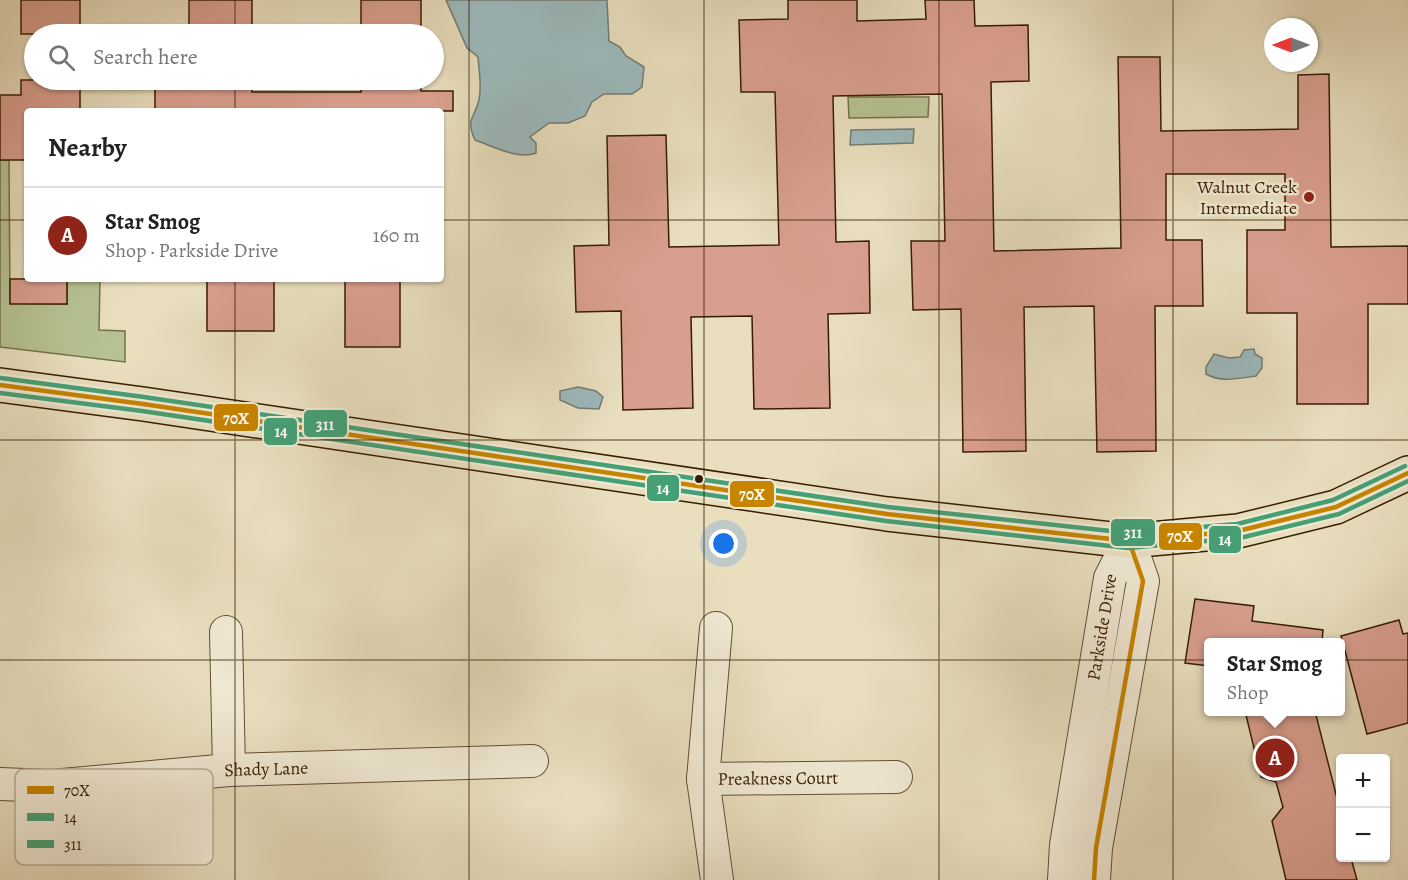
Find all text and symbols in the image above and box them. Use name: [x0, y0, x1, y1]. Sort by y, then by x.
north arrow: [1264, 18, 1318, 72]
search box: [24, 24, 444, 90]
icon: search: [45, 41, 78, 74]
text: Search here: [93, 42, 198, 72]
text: Nearby: [48, 130, 127, 165]
place label: Walnut Creek Intermediate: [1196, 175, 1297, 220]
marker: Walnut Creek Intermediate: [1302, 190, 1316, 204]
text: Star Smog: [105, 207, 200, 237]
text: A: [61, 222, 74, 249]
text: 160 m: [373, 222, 420, 249]
text: Shop · Parkside Drive: [105, 237, 278, 264]
line badge: 70X: [213, 403, 259, 432]
text: 70X: [223, 408, 249, 430]
line badge: 311: [303, 409, 348, 438]
text: 311: [316, 414, 334, 436]
line badge: 14: [263, 417, 298, 446]
text: 14: [274, 421, 288, 443]
unlabelled marker: [693, 473, 705, 485]
line badge: 14: [646, 474, 680, 502]
text: 14: [656, 478, 670, 500]
line badge: 70X: [729, 480, 775, 508]
text: 70X: [739, 484, 765, 506]
line badge: 311: [1110, 518, 1156, 547]
text: 311: [1124, 522, 1142, 544]
line badge: 70X: [1158, 522, 1203, 551]
line badge: 14: [1208, 525, 1242, 554]
text: 70X: [1167, 526, 1193, 548]
your location: [709, 529, 738, 558]
text: 14: [1218, 529, 1232, 551]
street label: Parkside Drive: [1081, 569, 1123, 682]
popup: [1204, 638, 1345, 716]
text: Star Smog: [1227, 649, 1322, 679]
text: Shop: [1227, 679, 1268, 706]
pin: A: [1256, 736, 1294, 780]
map controls: [1336, 754, 1390, 862]
button: +: [1336, 754, 1390, 808]
street label: Shady Lane: [223, 756, 309, 782]
street label: Preakness Court: [718, 766, 838, 791]
legend: [15, 769, 213, 865]
text: 70X: [64, 780, 90, 802]
text: 14: [64, 807, 77, 829]
button: −: [1336, 808, 1390, 862]
text: 311: [64, 834, 82, 856]

